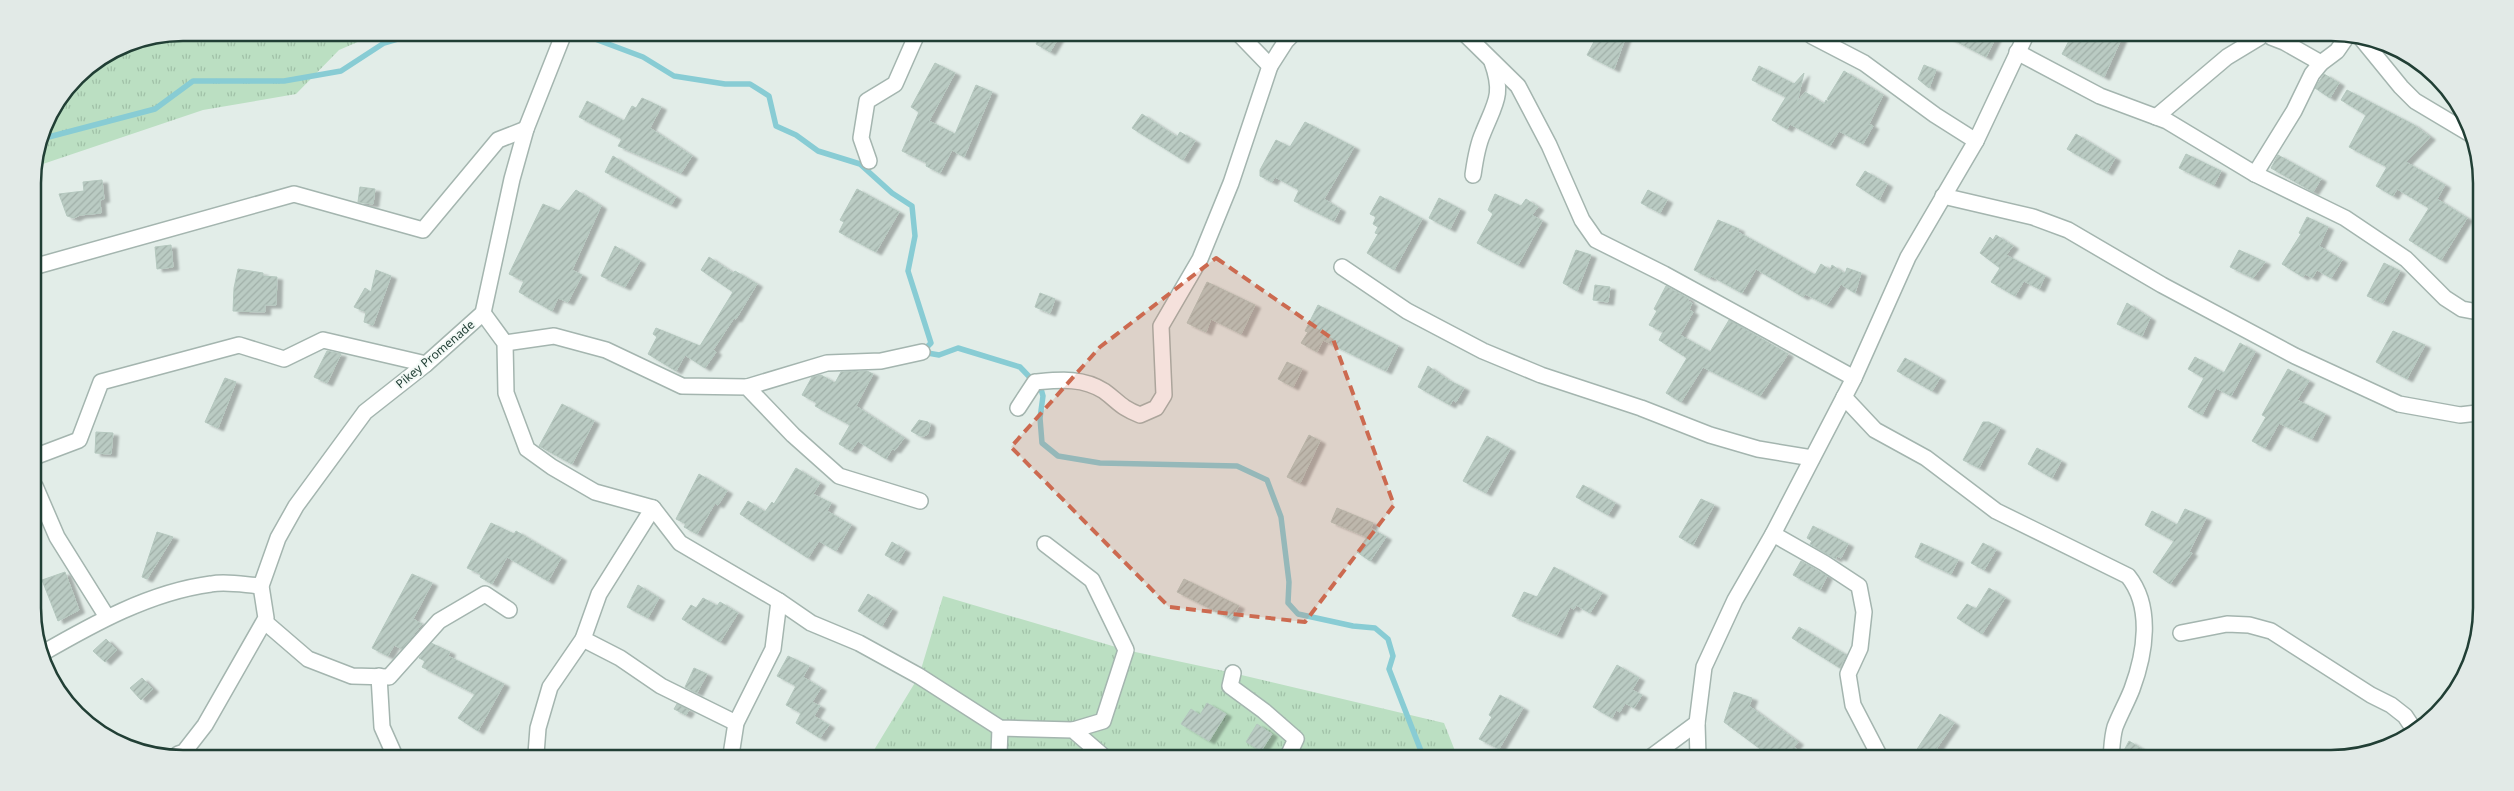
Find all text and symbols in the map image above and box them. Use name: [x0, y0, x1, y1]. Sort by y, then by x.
street label: Pikey Promenade: [392, 316, 478, 392]

